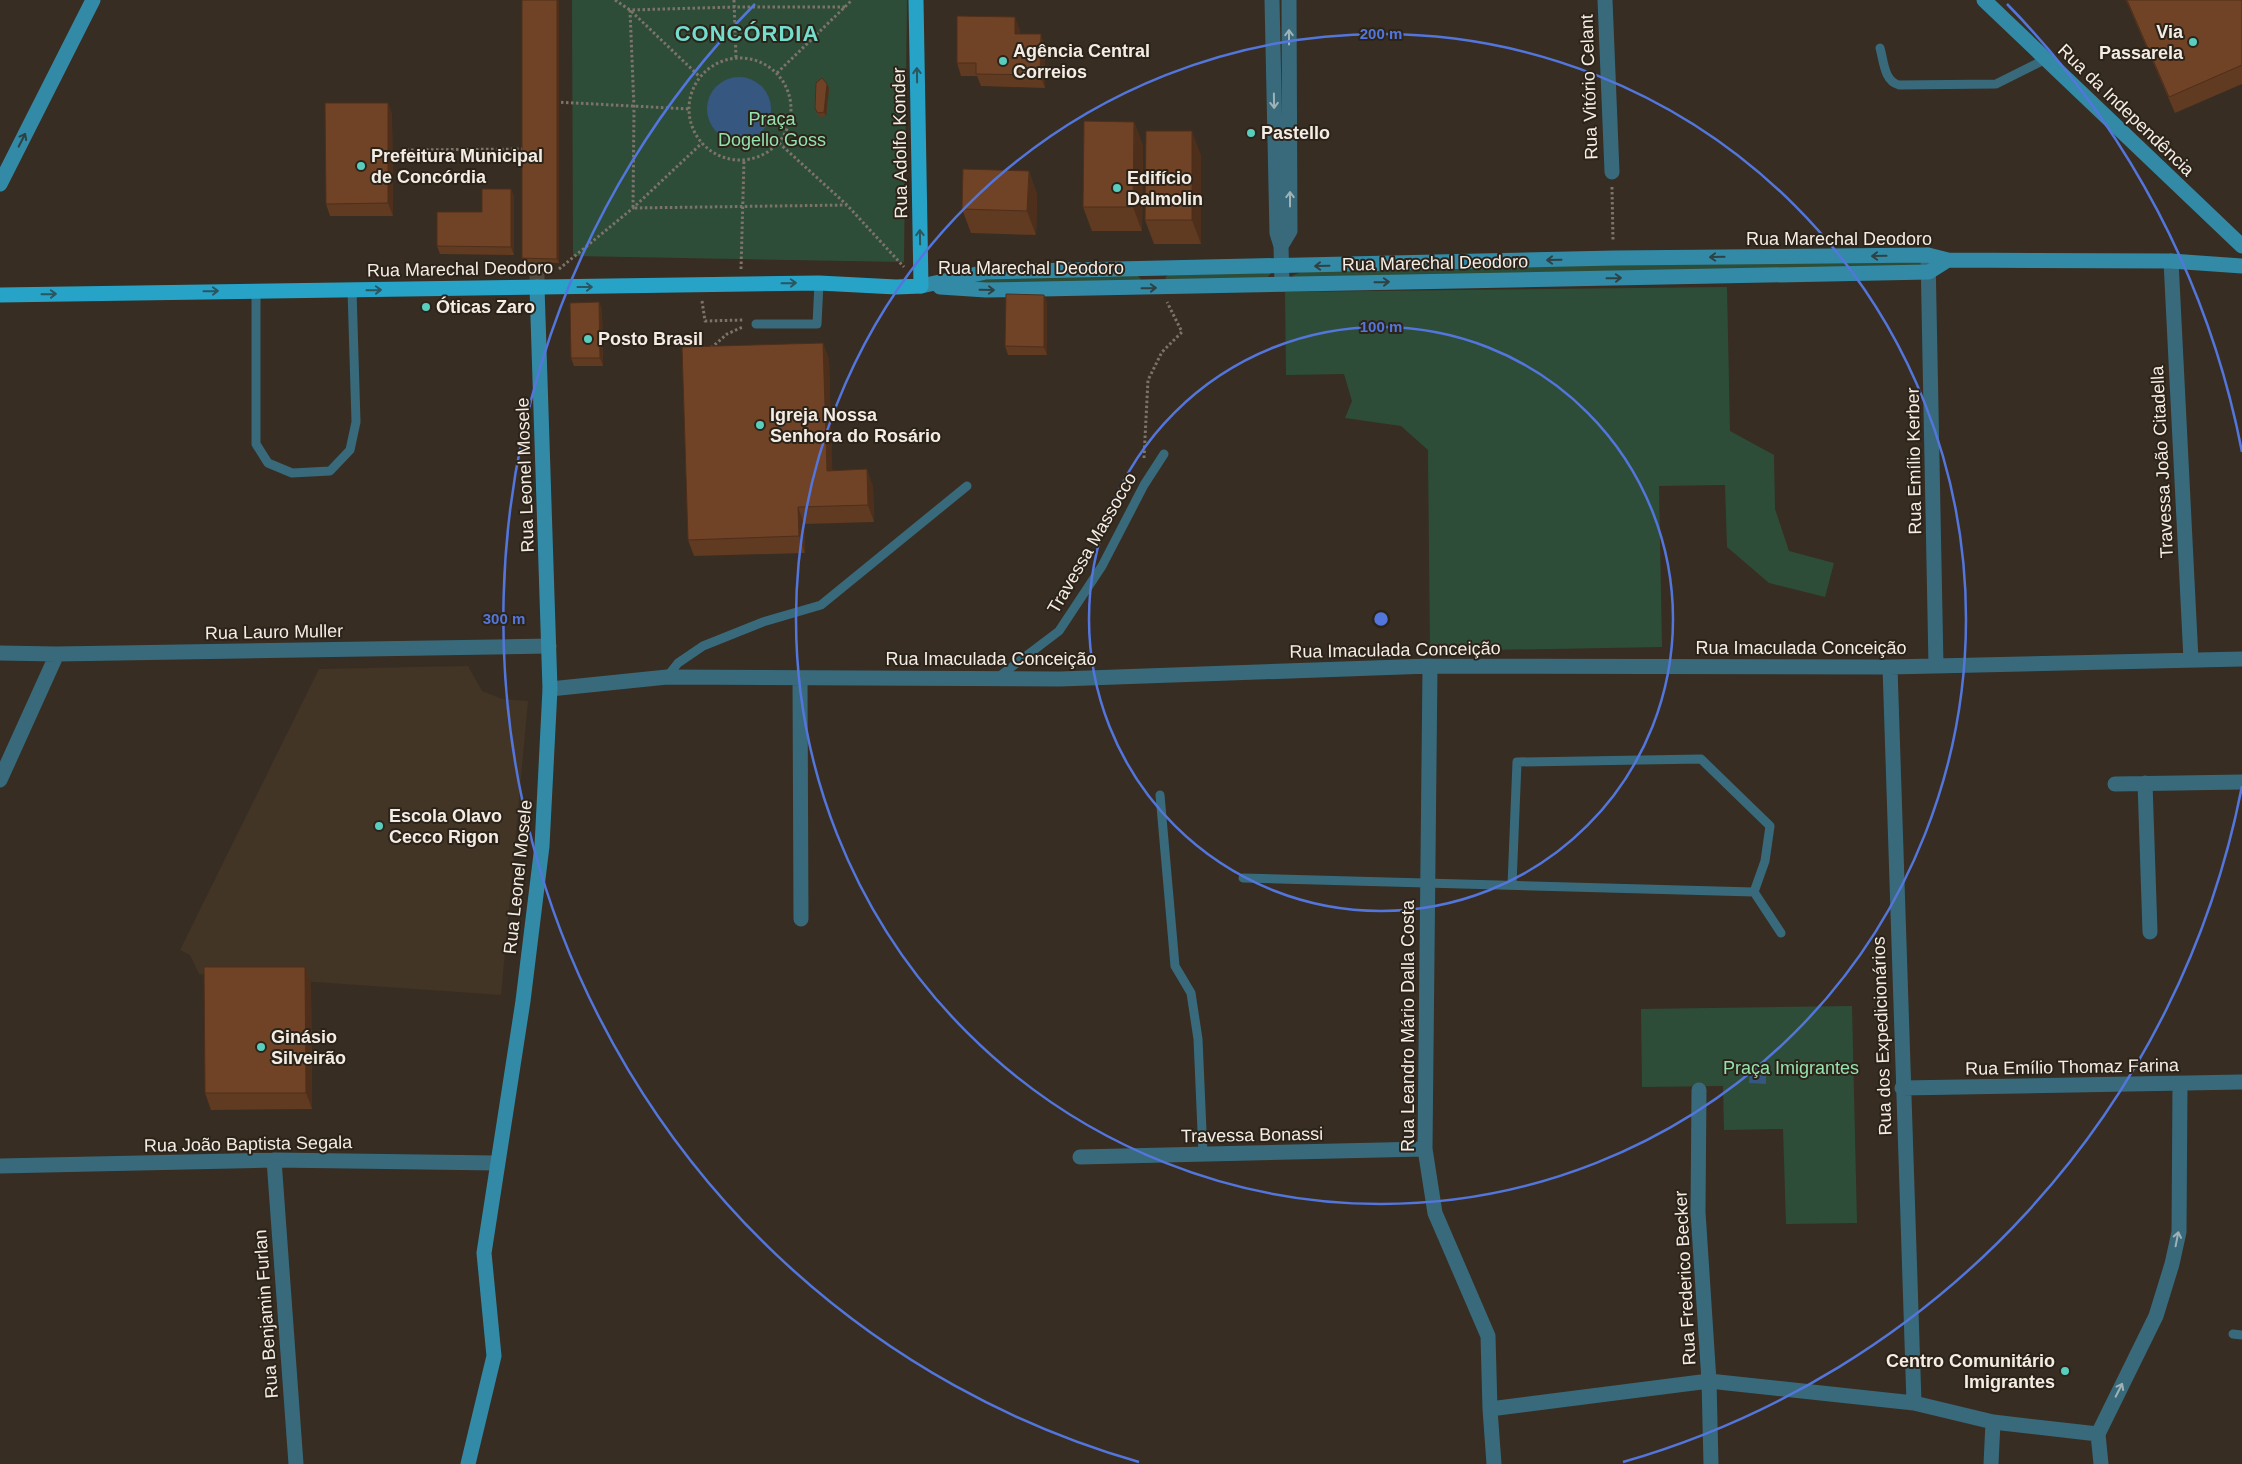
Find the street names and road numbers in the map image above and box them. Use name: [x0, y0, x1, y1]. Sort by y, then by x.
street label: Rua Vitório Celant: [1576, 14, 1602, 160]
street label: Rua da Independência: [2054, 40, 2199, 181]
street label: Rua Adolfo Konder: [889, 67, 911, 219]
street label: Rua Marechal Deodoro: [1746, 229, 1932, 249]
street label: Rua Marechal Deodoro: [1342, 251, 1528, 275]
street label: Rua Marechal Deodoro: [367, 257, 553, 281]
street label: Rua Marechal Deodoro: [938, 258, 1124, 278]
street label: Travessa João Citadella: [2147, 364, 2177, 559]
street label: Rua Emílio Kerber: [1903, 387, 1925, 535]
street label: Rua Leonel Mosele: [512, 397, 538, 553]
street label: Travessa Massocco: [1043, 469, 1141, 617]
street label: Rua Lauro Muller: [205, 621, 343, 643]
street label: Rua Imaculada Conceição: [1289, 638, 1501, 662]
street label: Rua Imaculada Conceição: [1695, 638, 1907, 658]
street label: Rua Imaculada Conceição: [885, 649, 1097, 669]
street label: Rua Leonel Mosele: [500, 799, 536, 955]
street label: Rua Leandro Mário Dalla Costa: [1398, 899, 1418, 1152]
street label: Rua dos Expedicionários: [1869, 936, 1895, 1136]
street label: Rua Emílio Thomaz Farina: [1965, 1055, 2180, 1079]
street label: Travessa Bonassi: [1181, 1124, 1323, 1146]
street label: Rua João Baptista Segala: [144, 1132, 353, 1156]
street label: Rua Frederico Becker: [1670, 1190, 1700, 1366]
street label: Rua Benjamin Furlan: [250, 1229, 282, 1399]

